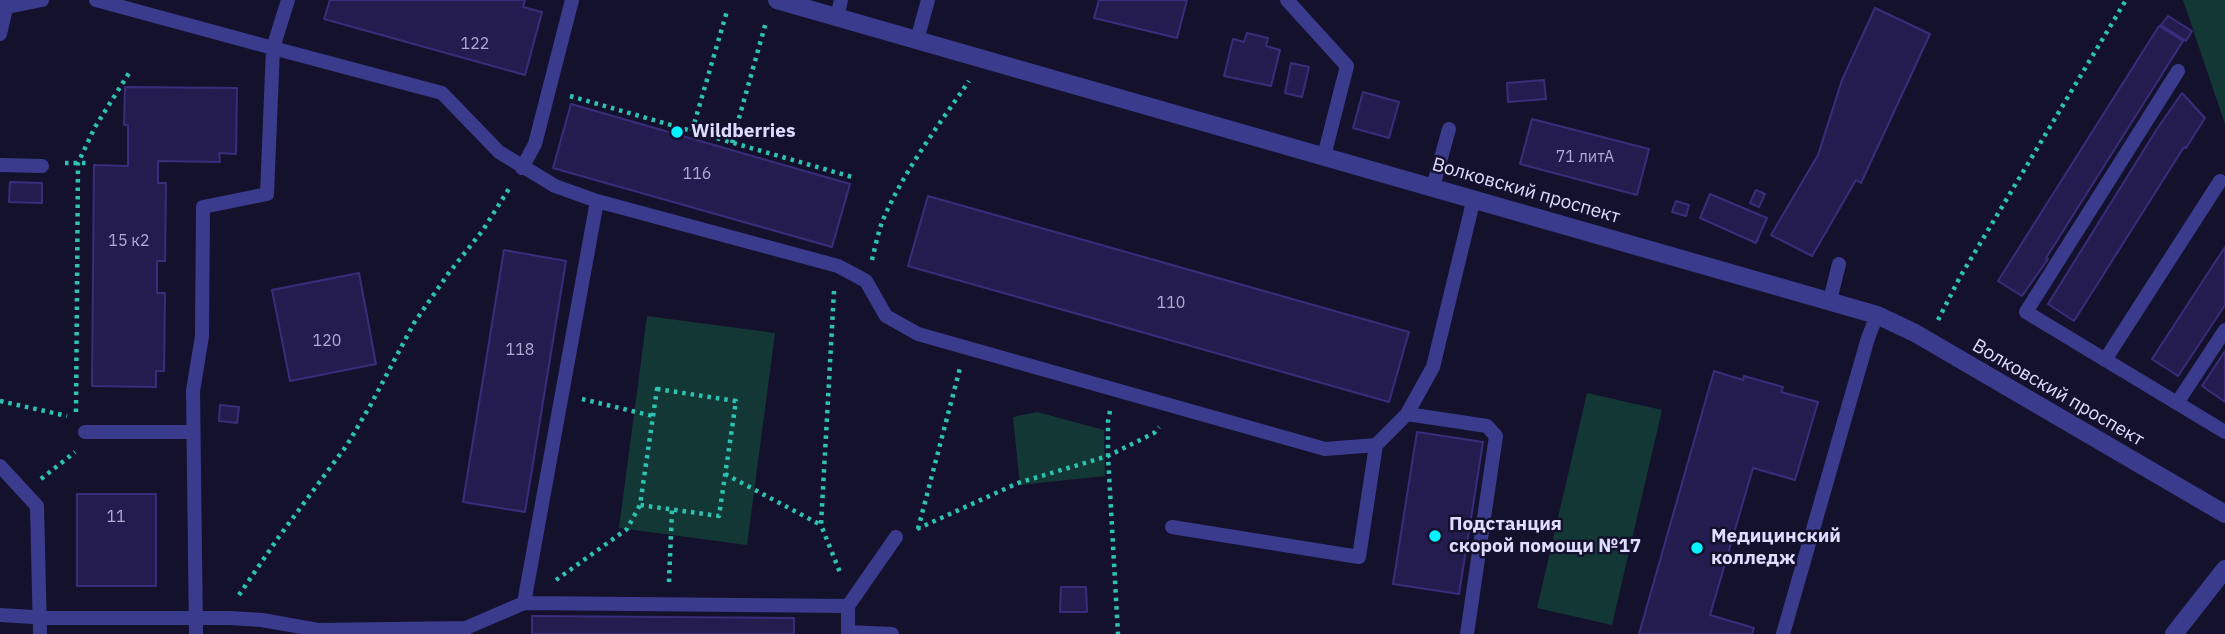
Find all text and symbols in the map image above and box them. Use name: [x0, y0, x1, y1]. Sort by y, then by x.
house number: 122: [461, 34, 489, 54]
place label: Wildberries: [691, 121, 795, 143]
marker: Wildberries: [669, 124, 685, 140]
house number: 71 литА: [1556, 147, 1614, 167]
street label: Волковский проспект: [1429, 153, 1623, 229]
house number: 116: [683, 164, 711, 184]
house number: 15 к2: [108, 231, 150, 251]
house number: 110: [1157, 293, 1185, 313]
house number: 120: [313, 331, 341, 351]
street label: Волковский проспект: [1968, 334, 2148, 452]
house number: 118: [506, 340, 534, 360]
house number: 11: [106, 507, 126, 527]
place label: Подстанция скорой помощи №17: [1449, 514, 1641, 558]
place label: Медицинский колледж: [1711, 526, 1841, 570]
marker: Подстанция скорой помощи №17: [1427, 528, 1443, 544]
marker: Медицинский колледж: [1689, 540, 1705, 556]

